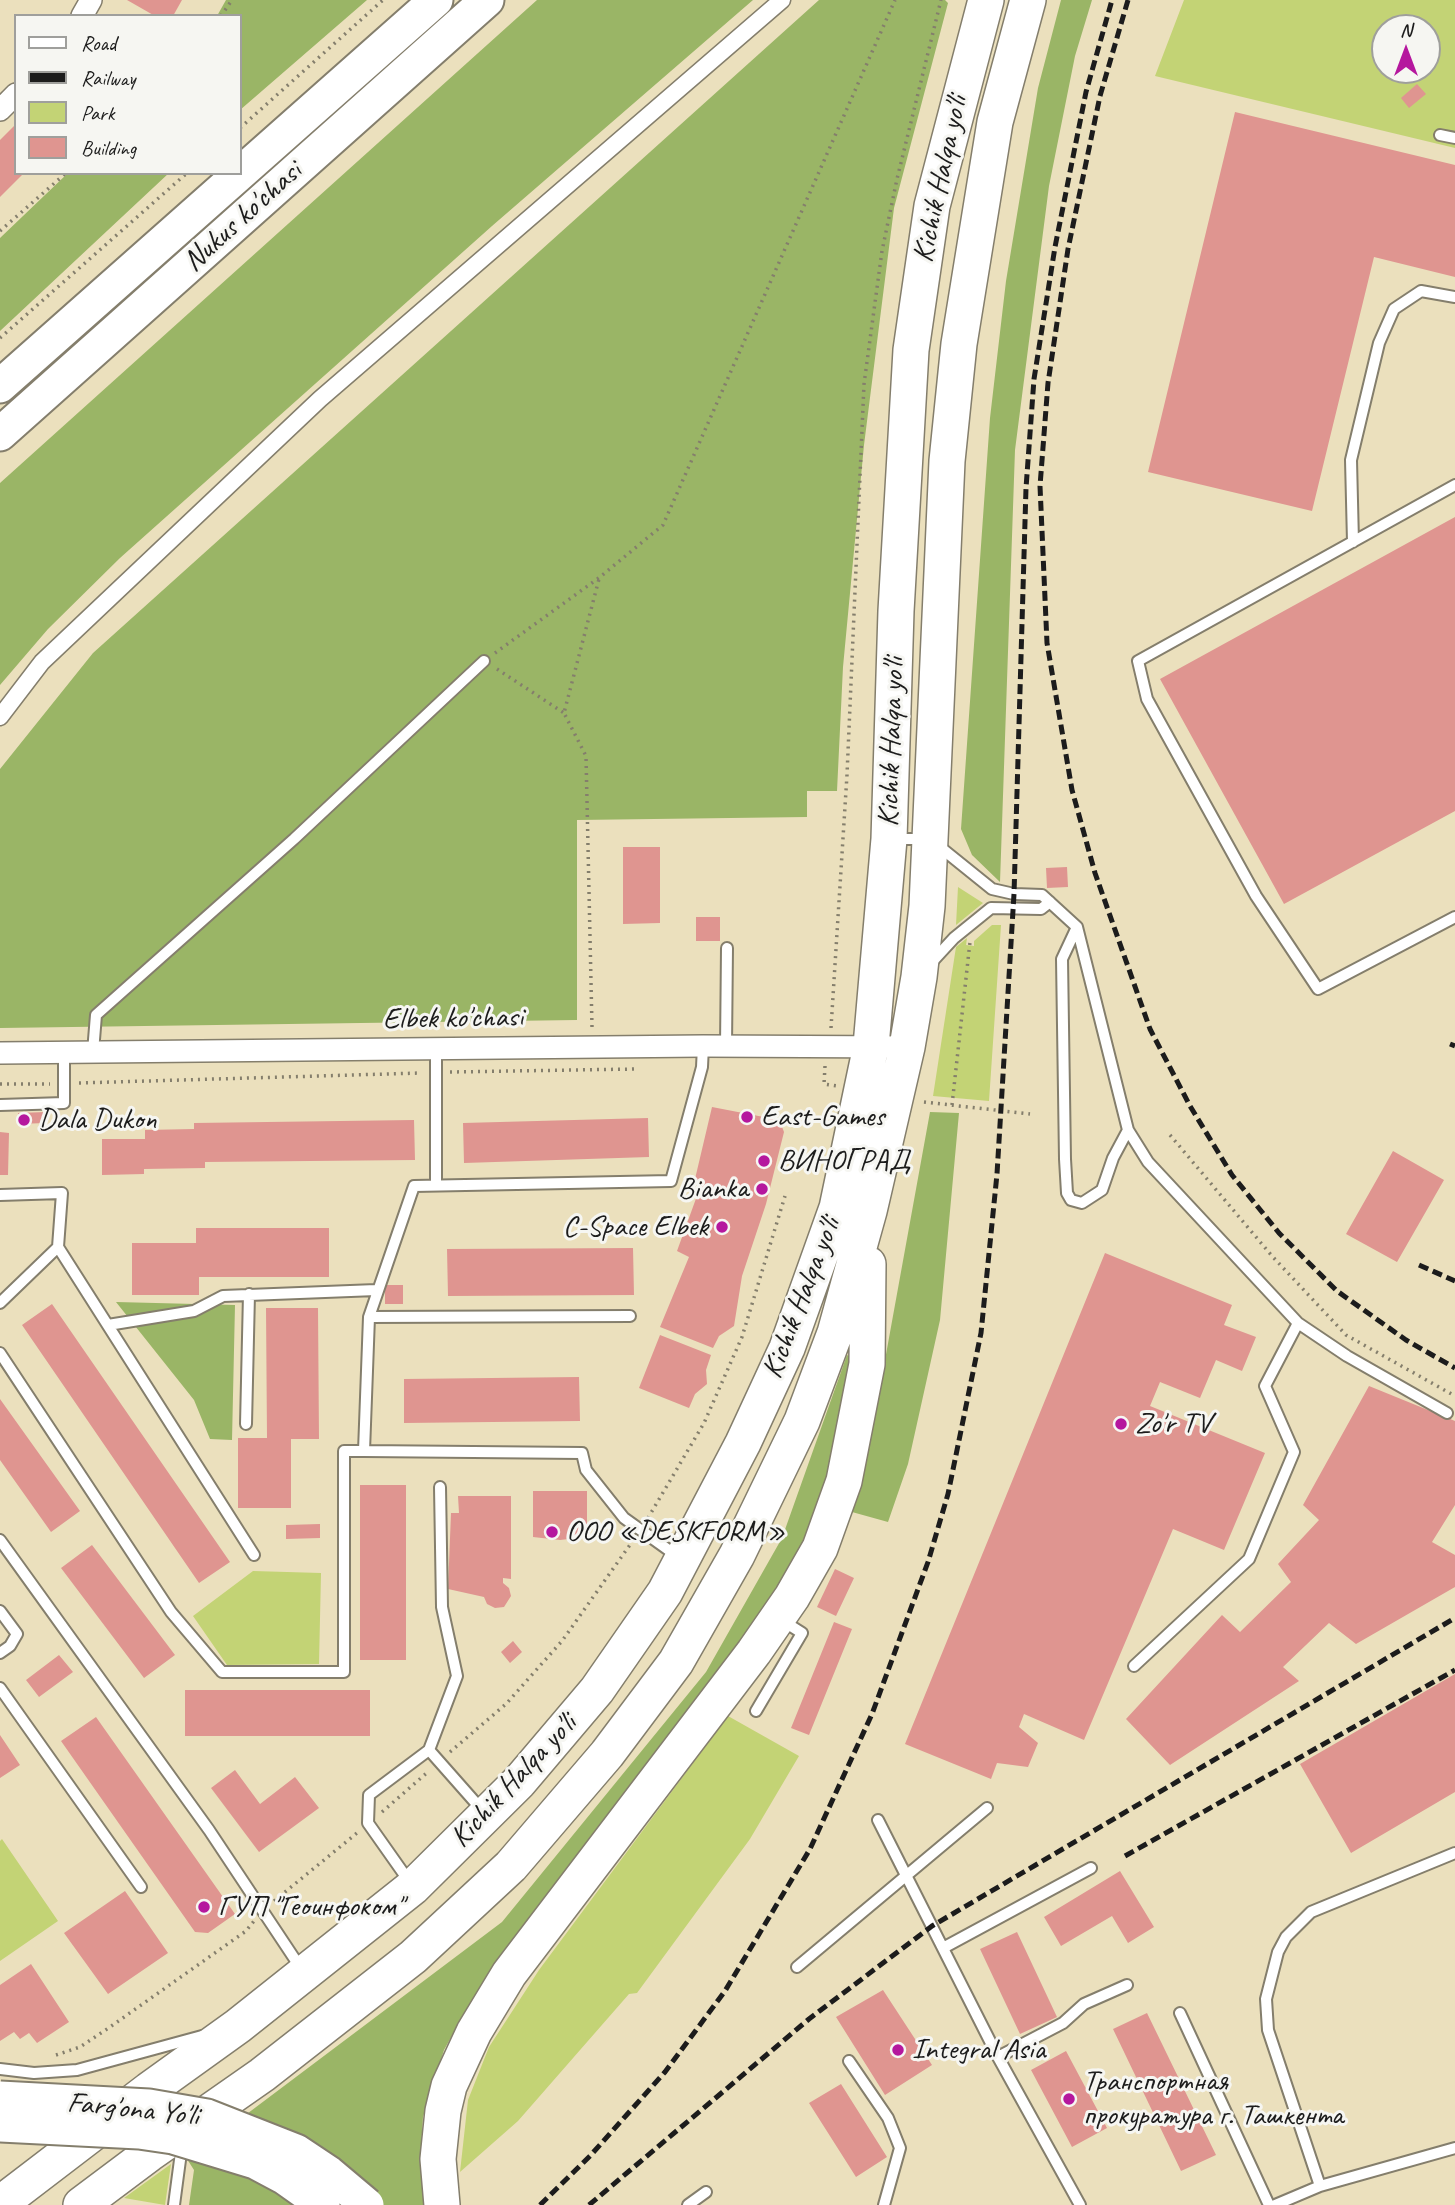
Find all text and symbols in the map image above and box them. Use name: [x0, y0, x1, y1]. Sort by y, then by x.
legend: [14, 14, 242, 175]
north arrow: [1371, 14, 1441, 84]
text: N: [1400, 18, 1412, 42]
text: Road: [81, 30, 116, 56]
text: Railway: [81, 65, 135, 91]
street label: Kichik Halqa yo'li: [906, 92, 976, 266]
text: Park: [81, 100, 114, 126]
text: Building: [81, 135, 136, 161]
street label: Nukus ko'chasi: [176, 154, 310, 280]
street label: Kichik Halqa yo'li: [871, 657, 913, 827]
street label: Elbek ko'chasi: [382, 1000, 524, 1038]
place label: East-Games: [761, 1099, 884, 1135]
place label: Dala Dukon: [38, 1102, 157, 1138]
marker: East-Games: [739, 1109, 755, 1125]
marker: Dala Dukon: [16, 1112, 32, 1128]
place label: ВИНОГРАД: [778, 1143, 910, 1179]
marker: ВИНОГРАД: [756, 1153, 772, 1169]
place label: Bianka: [678, 1171, 748, 1207]
marker: Bianka: [754, 1181, 770, 1197]
place label: C-Space Elbek: [563, 1209, 708, 1245]
street label: Kichik Halqa yo'li: [755, 1212, 849, 1384]
marker: C-Space Elbek: [714, 1219, 730, 1235]
place label: Zo'r TV: [1135, 1406, 1211, 1442]
marker: Zo'r TV: [1113, 1416, 1129, 1432]
place label: ООО «DESKFORM»: [566, 1514, 786, 1550]
marker: ООО «DESKFORM»: [544, 1524, 560, 1540]
street label: Kichik Halqa yo'li: [443, 1707, 585, 1855]
place label: ГУП "Геоинфоком": [218, 1889, 403, 1925]
marker: ГУП "Геоинфоком": [196, 1899, 212, 1915]
place label: Integral Asia: [912, 2032, 1045, 2068]
marker: Integral Asia: [890, 2042, 906, 2058]
place label: Транспортная прокуратура г. Ташкента: [1083, 2064, 1343, 2134]
street label: Farg'ona Yo'li: [65, 2085, 201, 2135]
marker: Транспортная прокуратура г. Ташкента: [1061, 2091, 1077, 2107]

